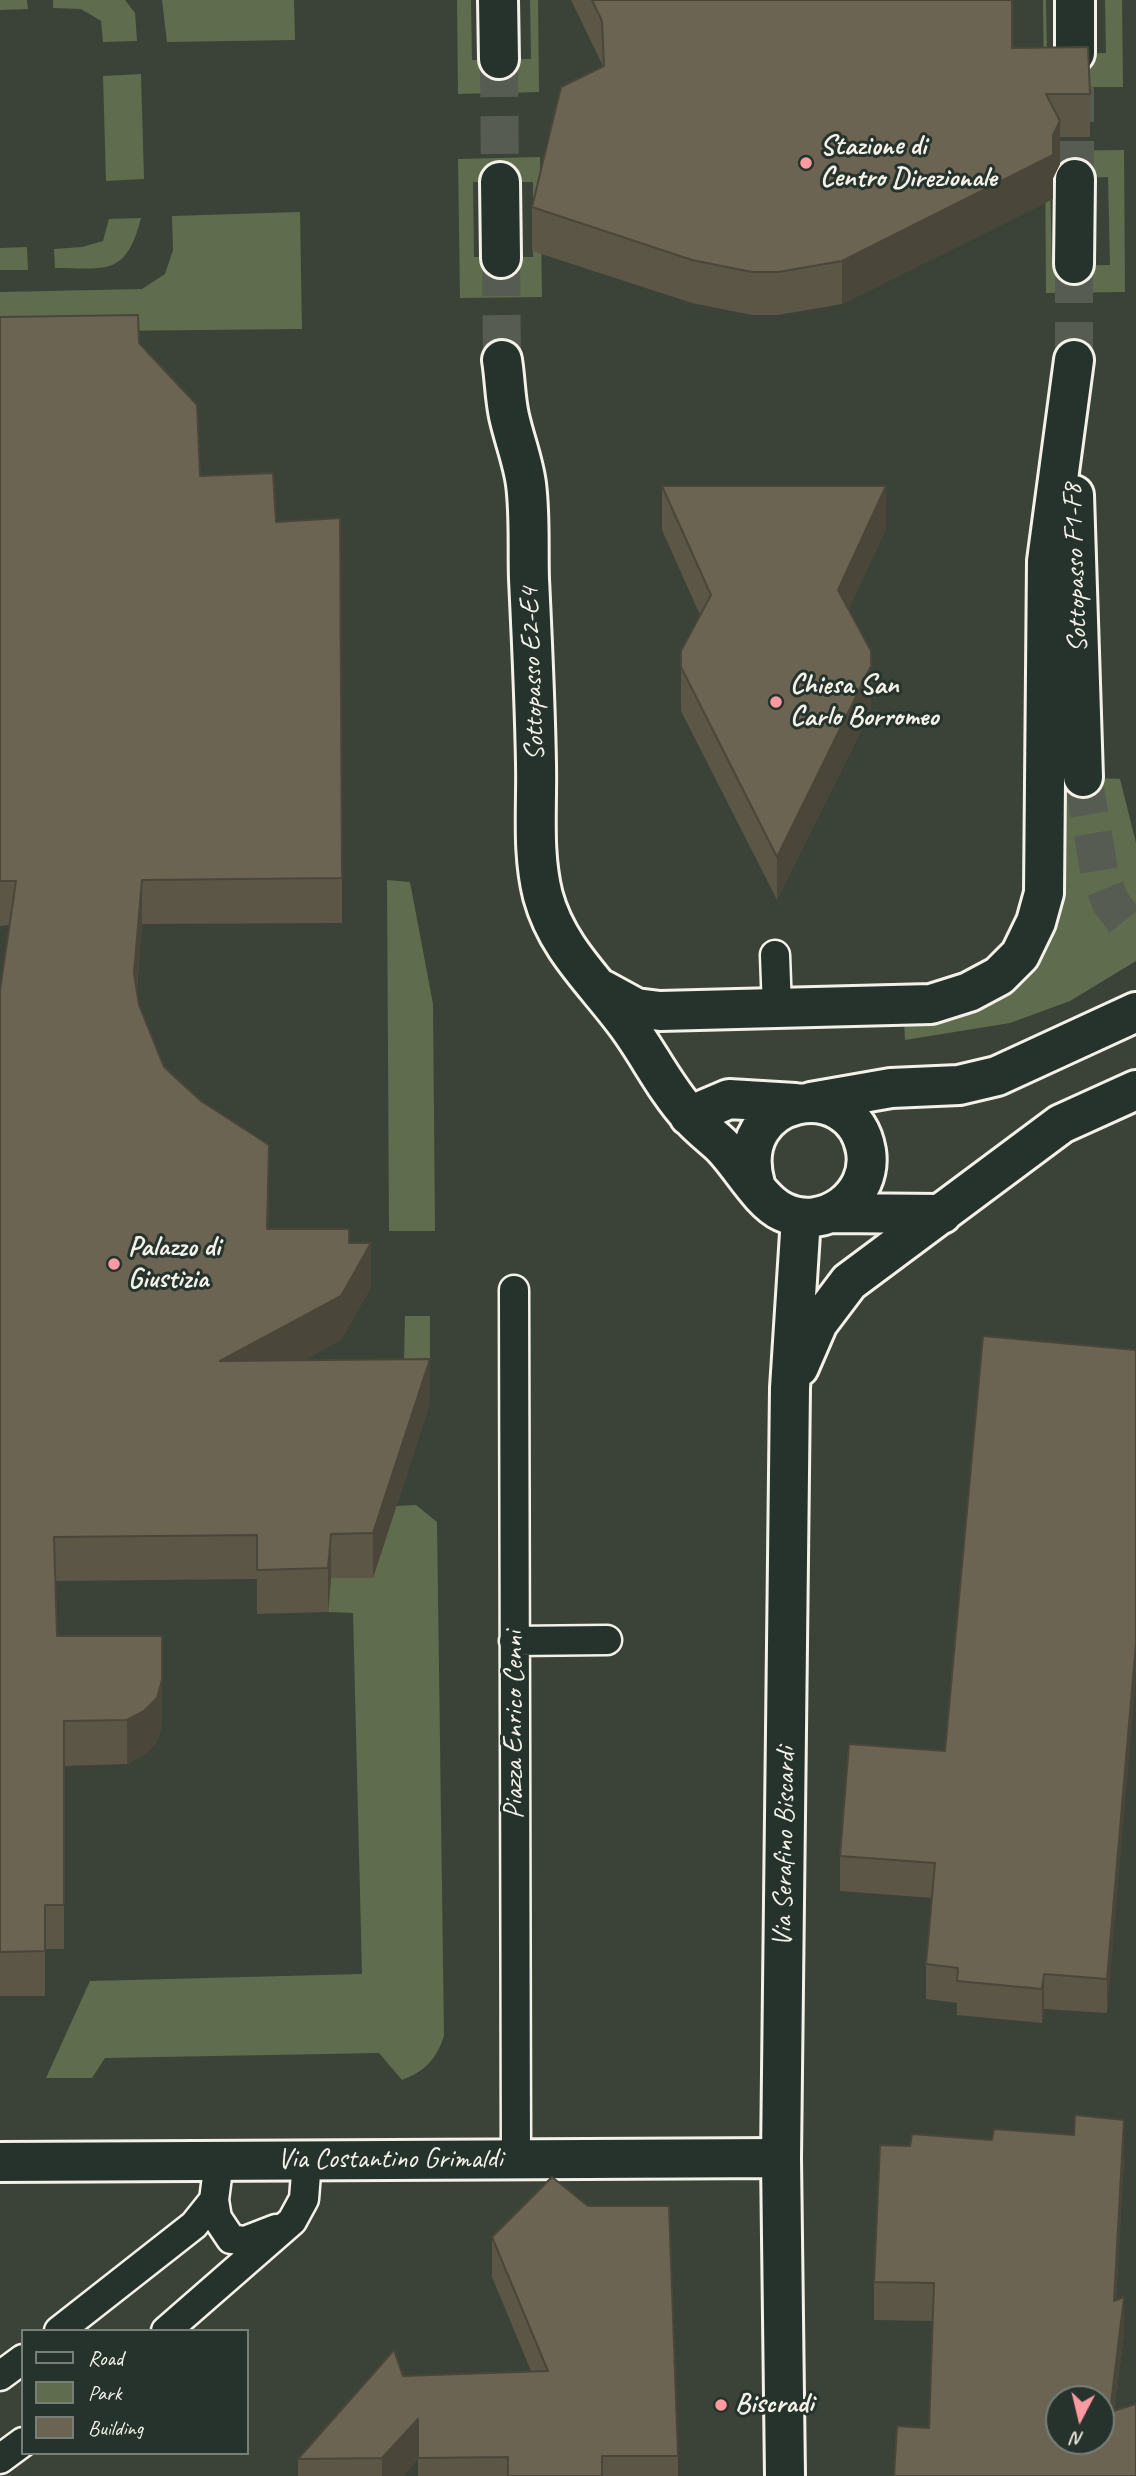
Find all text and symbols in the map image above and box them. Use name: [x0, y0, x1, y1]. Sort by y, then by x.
place label: Stazione di Centro Direzionale: [820, 130, 997, 196]
marker: Stazione di Centro Direzionale: [798, 155, 814, 171]
street label: Sottopasso F1-F8: [1056, 483, 1096, 653]
street label: Sottopasso E2-E4: [513, 587, 553, 761]
place label: Chiesa San Carlo Borromeo: [790, 669, 938, 735]
marker: Chiesa San Carlo Borromeo: [768, 694, 784, 710]
place label: Palazzo di Giustizia: [128, 1231, 220, 1297]
marker: Palazzo di Giustizia: [106, 1256, 122, 1272]
street label: Piazza Enrico Cenni: [498, 1631, 532, 1819]
street label: Via Serafino Biscardi: [766, 1747, 804, 1947]
street label: Via Costantino Grimaldi: [278, 2143, 502, 2177]
legend: [21, 2329, 248, 2455]
text: Road: [88, 2345, 123, 2371]
text: Park: [88, 2380, 121, 2406]
north arrow: [1045, 2385, 1115, 2455]
place label: Biscradi: [735, 2388, 814, 2422]
marker: Biscradi: [713, 2397, 729, 2413]
text: Building: [88, 2415, 143, 2441]
text: N: [1070, 2426, 1085, 2451]

